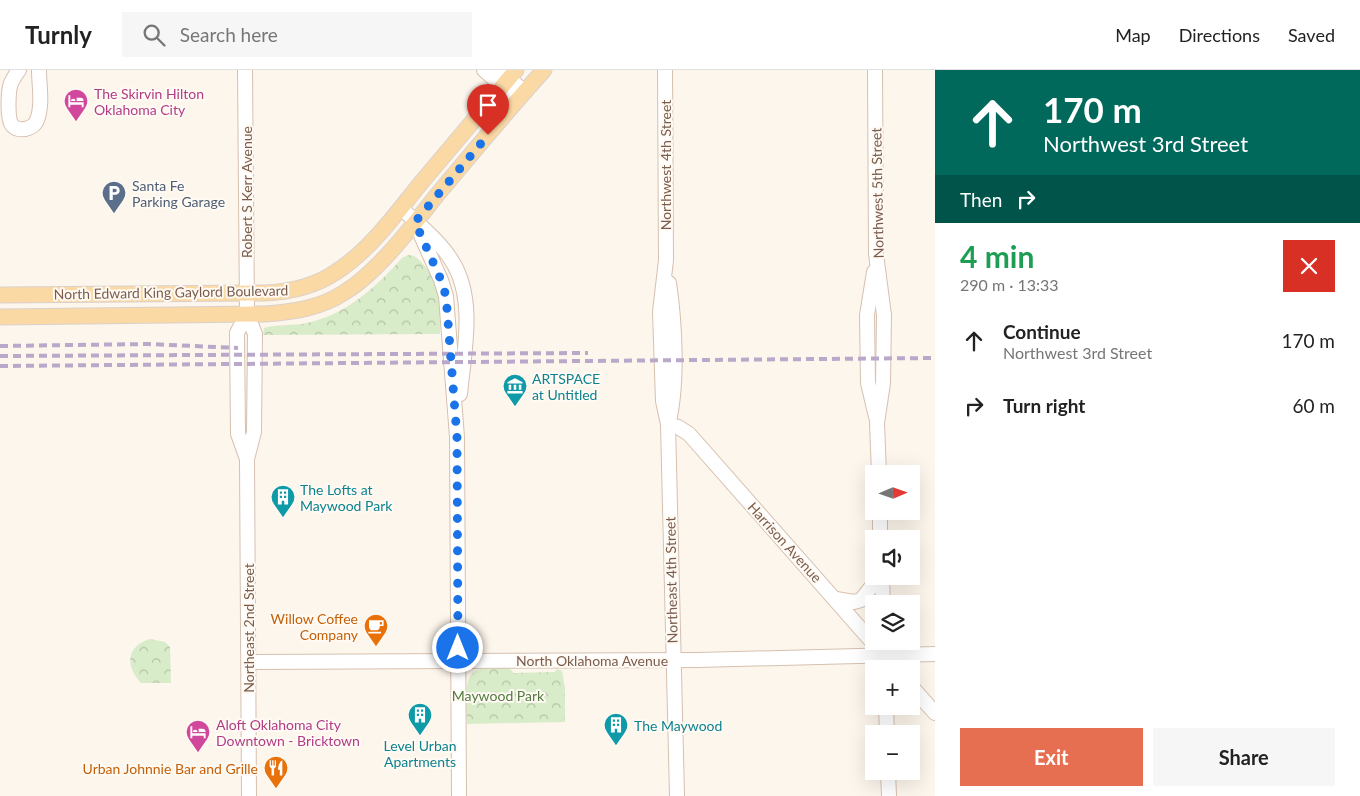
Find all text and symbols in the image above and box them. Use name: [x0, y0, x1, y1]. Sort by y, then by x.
search box: [122, 12, 472, 57]
text: Turnly: [25, 20, 92, 49]
icon: search: [140, 21, 168, 49]
text: Search here: [180, 23, 278, 46]
text: Map: [1115, 24, 1151, 46]
text: Directions: [1179, 24, 1260, 46]
text: Saved: [1288, 24, 1335, 46]
pin: [467, 84, 509, 135]
place label: The Skirvin Hilton Oklahoma City: [94, 85, 204, 118]
hotel icon: The Skirvin Hilton Oklahoma City: [63, 88, 89, 122]
text: 170 m: [1043, 88, 1142, 130]
icon: ahead: [960, 90, 1025, 155]
icon: arrive: [474, 91, 502, 119]
street label: Northwest 4th Street: [657, 100, 674, 230]
street label: Robert S Kerr Avenue: [238, 126, 255, 258]
street label: Northwest 5th Street: [867, 128, 887, 258]
text: Northwest 3rd Street: [1043, 130, 1248, 157]
place label: Santa Fe Parking Garage: [132, 177, 225, 210]
parking icon: Santa Fe Parking Garage: [101, 180, 127, 214]
icon: right: [1012, 185, 1040, 213]
text: Then: [960, 188, 1002, 211]
text: 4 min: [960, 238, 1034, 274]
button: close: [1283, 240, 1335, 292]
text: 290 m · 13:33: [960, 275, 1059, 294]
street label: North Edward King Gaylord Boulevard: [54, 281, 288, 303]
text: Continue: [1003, 320, 1081, 343]
icon: ahead: [960, 327, 988, 355]
text: 170 m: [1281, 329, 1335, 352]
text: Northwest 3rd Street: [1003, 343, 1152, 362]
place label: ARTSPACE at Untitled: [532, 370, 600, 403]
museum icon: ARTSPACE at Untitled: [502, 373, 528, 407]
icon: right: [960, 392, 988, 420]
text: Turn right: [1003, 394, 1085, 417]
text: 60 m: [1292, 394, 1335, 417]
north arrow: [865, 465, 920, 520]
map controls: [865, 465, 920, 780]
place label: The Lofts at Maywood Park: [300, 481, 393, 514]
building icon: The Lofts at Maywood Park: [270, 484, 296, 518]
street label: Harrison Avenue: [744, 498, 826, 586]
street label: Northeast 4th Street: [661, 516, 681, 644]
button: sound: [865, 530, 920, 585]
street label: Northeast 2nd Street: [240, 563, 257, 693]
button: layers: [865, 595, 920, 650]
place label: Willow Coffee Company: [271, 610, 359, 643]
cafe icon: Willow Coffee Company: [363, 613, 389, 647]
position arrow: [431, 621, 483, 673]
street label: North Oklahoma Avenue: [516, 652, 668, 669]
button: +: [865, 660, 920, 715]
park label: Maywood Park: [452, 687, 545, 704]
building icon: Level Urban Apartments: [407, 702, 433, 736]
building icon: The Maywood: [603, 712, 629, 746]
place label: Aloft Oklahoma City Downtown - Bricktown: [216, 716, 360, 749]
place label: The Maywood: [634, 717, 722, 734]
hotel icon: Aloft Oklahoma City Downtown - Bricktown: [185, 719, 211, 753]
button: −: [865, 725, 920, 780]
button: Exit: [960, 728, 1143, 786]
button: Share: [1153, 728, 1335, 786]
place label: Level Urban Apartments: [383, 737, 457, 770]
restaurant icon: Urban Johnnie Bar and Grille: [263, 755, 289, 789]
place label: Urban Johnnie Bar and Grille: [83, 760, 258, 777]

